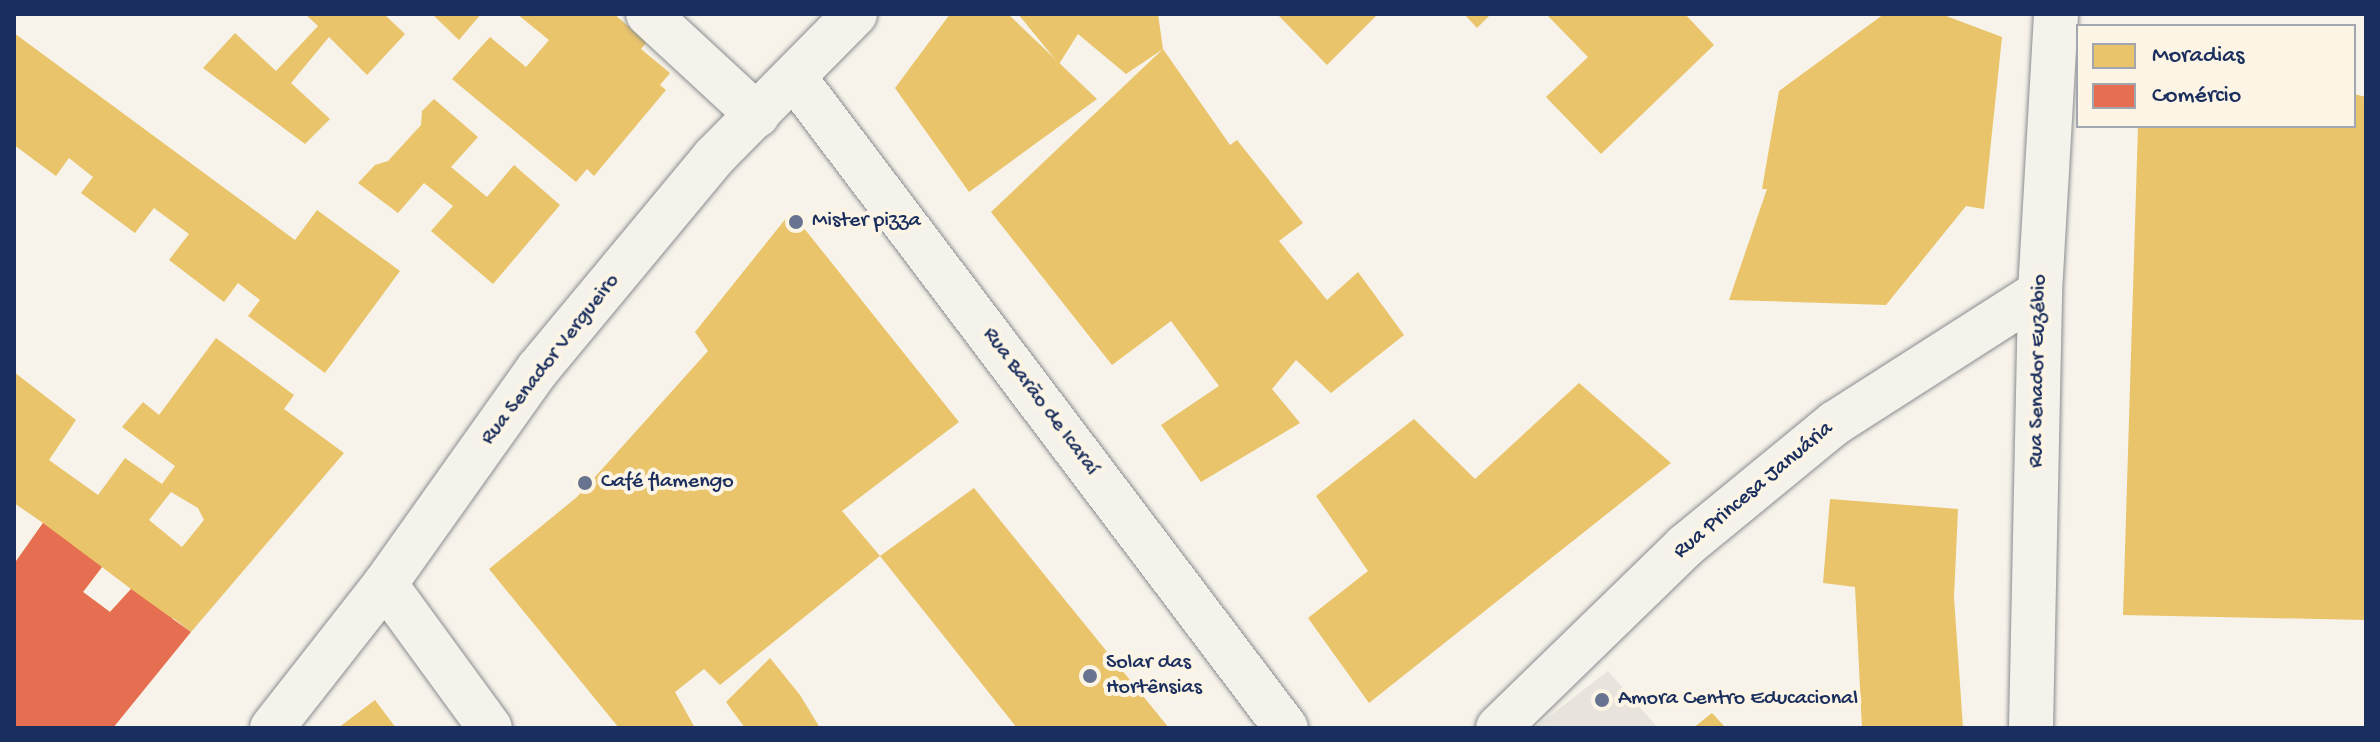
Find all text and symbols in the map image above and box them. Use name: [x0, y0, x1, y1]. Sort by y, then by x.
legend: [2076, 24, 2356, 128]
text: Moradias: [2152, 42, 2244, 71]
text: Comércio: [2152, 82, 2241, 111]
place label: Mister pizza: [812, 209, 921, 235]
marker: Mister pizza: [787, 213, 805, 231]
street label: Rua Senador Vergueiro: [476, 269, 626, 451]
street label: Rua Senador Euzébio: [2024, 274, 2054, 468]
street label: Rua Barão de Icaraí: [976, 323, 1104, 481]
street label: Rua Princesa Januária: [1669, 416, 1839, 566]
place label: Café flamengo: [601, 470, 734, 496]
marker: Café flamengo: [576, 474, 594, 492]
place label: Solar das Hortênsias: [1106, 650, 1202, 702]
marker: Solar das Hortênsias: [1081, 667, 1099, 685]
place label: Amora Centro Educacional: [1618, 687, 1858, 713]
marker: Amora Centro Educacional: [1593, 691, 1611, 709]

